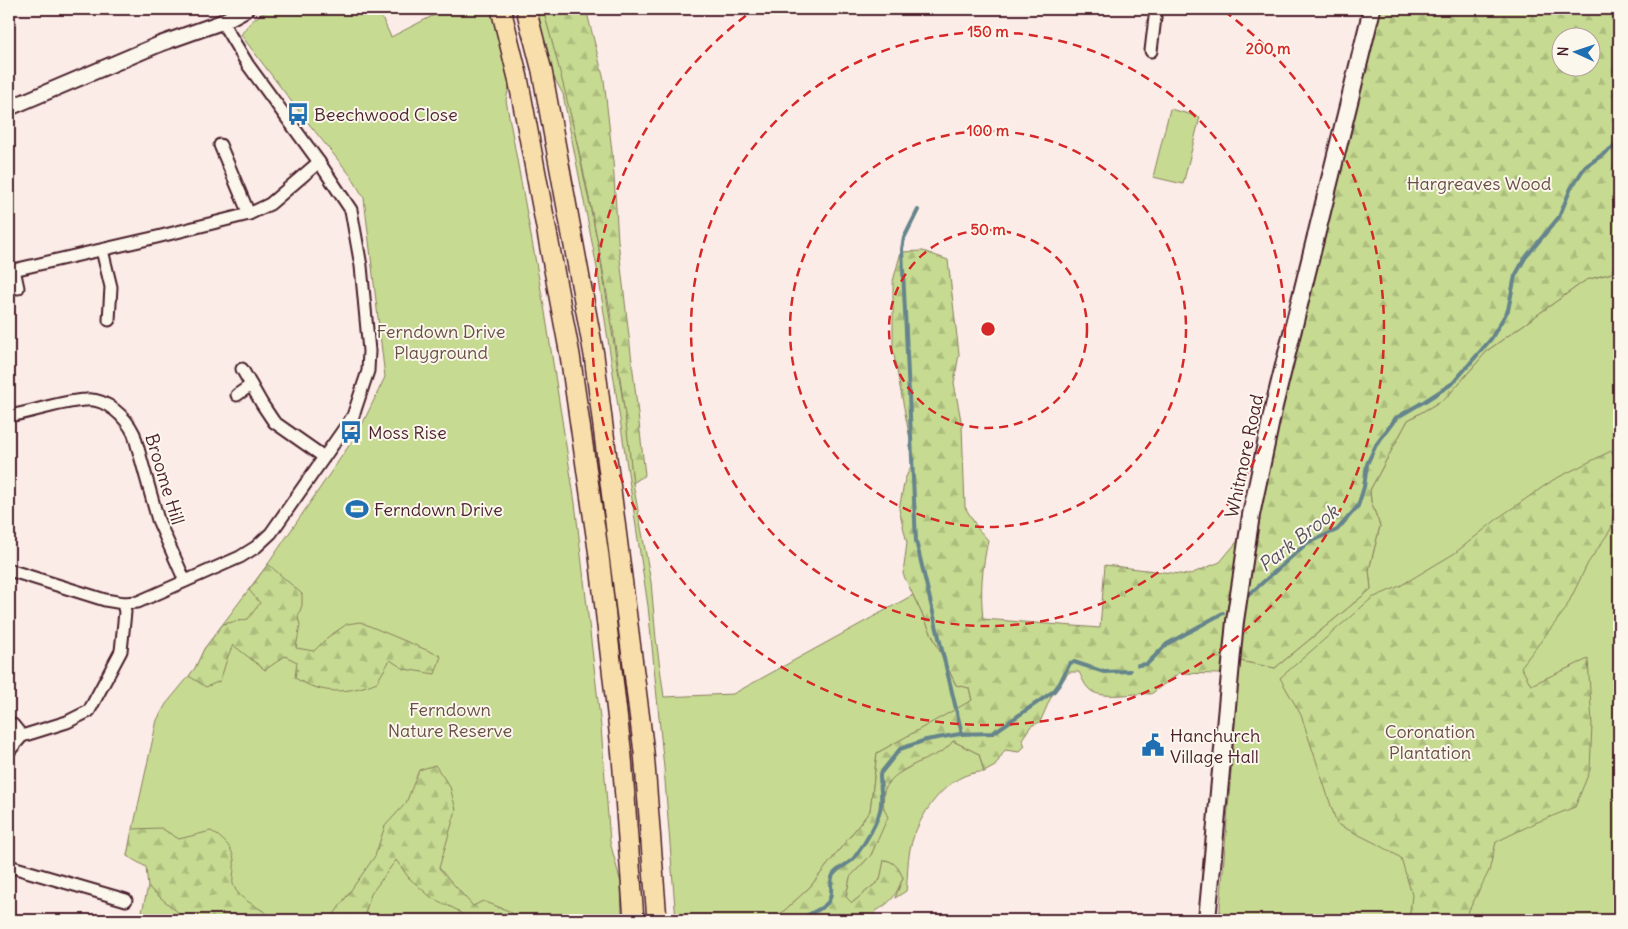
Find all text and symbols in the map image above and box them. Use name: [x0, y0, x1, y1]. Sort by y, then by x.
text: 150 m: [967, 22, 1009, 41]
north arrow: [1550, 28, 1600, 78]
text: 200 m: [1246, 39, 1290, 58]
text: N: [1554, 46, 1572, 57]
bus stop icon: Beechwood Close: [285, 101, 311, 127]
place label: Beechwood Close: [314, 103, 458, 126]
text: 100 m: [967, 121, 1009, 140]
park label: Hargreaves Wood: [1407, 172, 1552, 195]
text: 50 m: [970, 220, 1006, 239]
park label: Ferndown Drive Playground: [377, 320, 505, 364]
centre of rings: [979, 320, 997, 338]
street label: Whitmore Road: [1220, 392, 1268, 520]
bus stop icon: Moss Rise: [338, 419, 364, 445]
place label: Moss Rise: [368, 421, 447, 444]
street label: Broome Hill: [140, 431, 190, 527]
sports icon: Ferndown Drive: [344, 496, 370, 522]
place label: Ferndown Drive: [374, 498, 503, 521]
water label: Park Brook: [1253, 499, 1344, 577]
park label: Ferndown Nature Reserve: [388, 698, 512, 742]
park label: Coronation Plantation: [1385, 720, 1475, 764]
place label: Hanchurch Village Hall: [1170, 724, 1260, 768]
public building icon: Hanchurch Village Hall: [1140, 732, 1166, 758]

